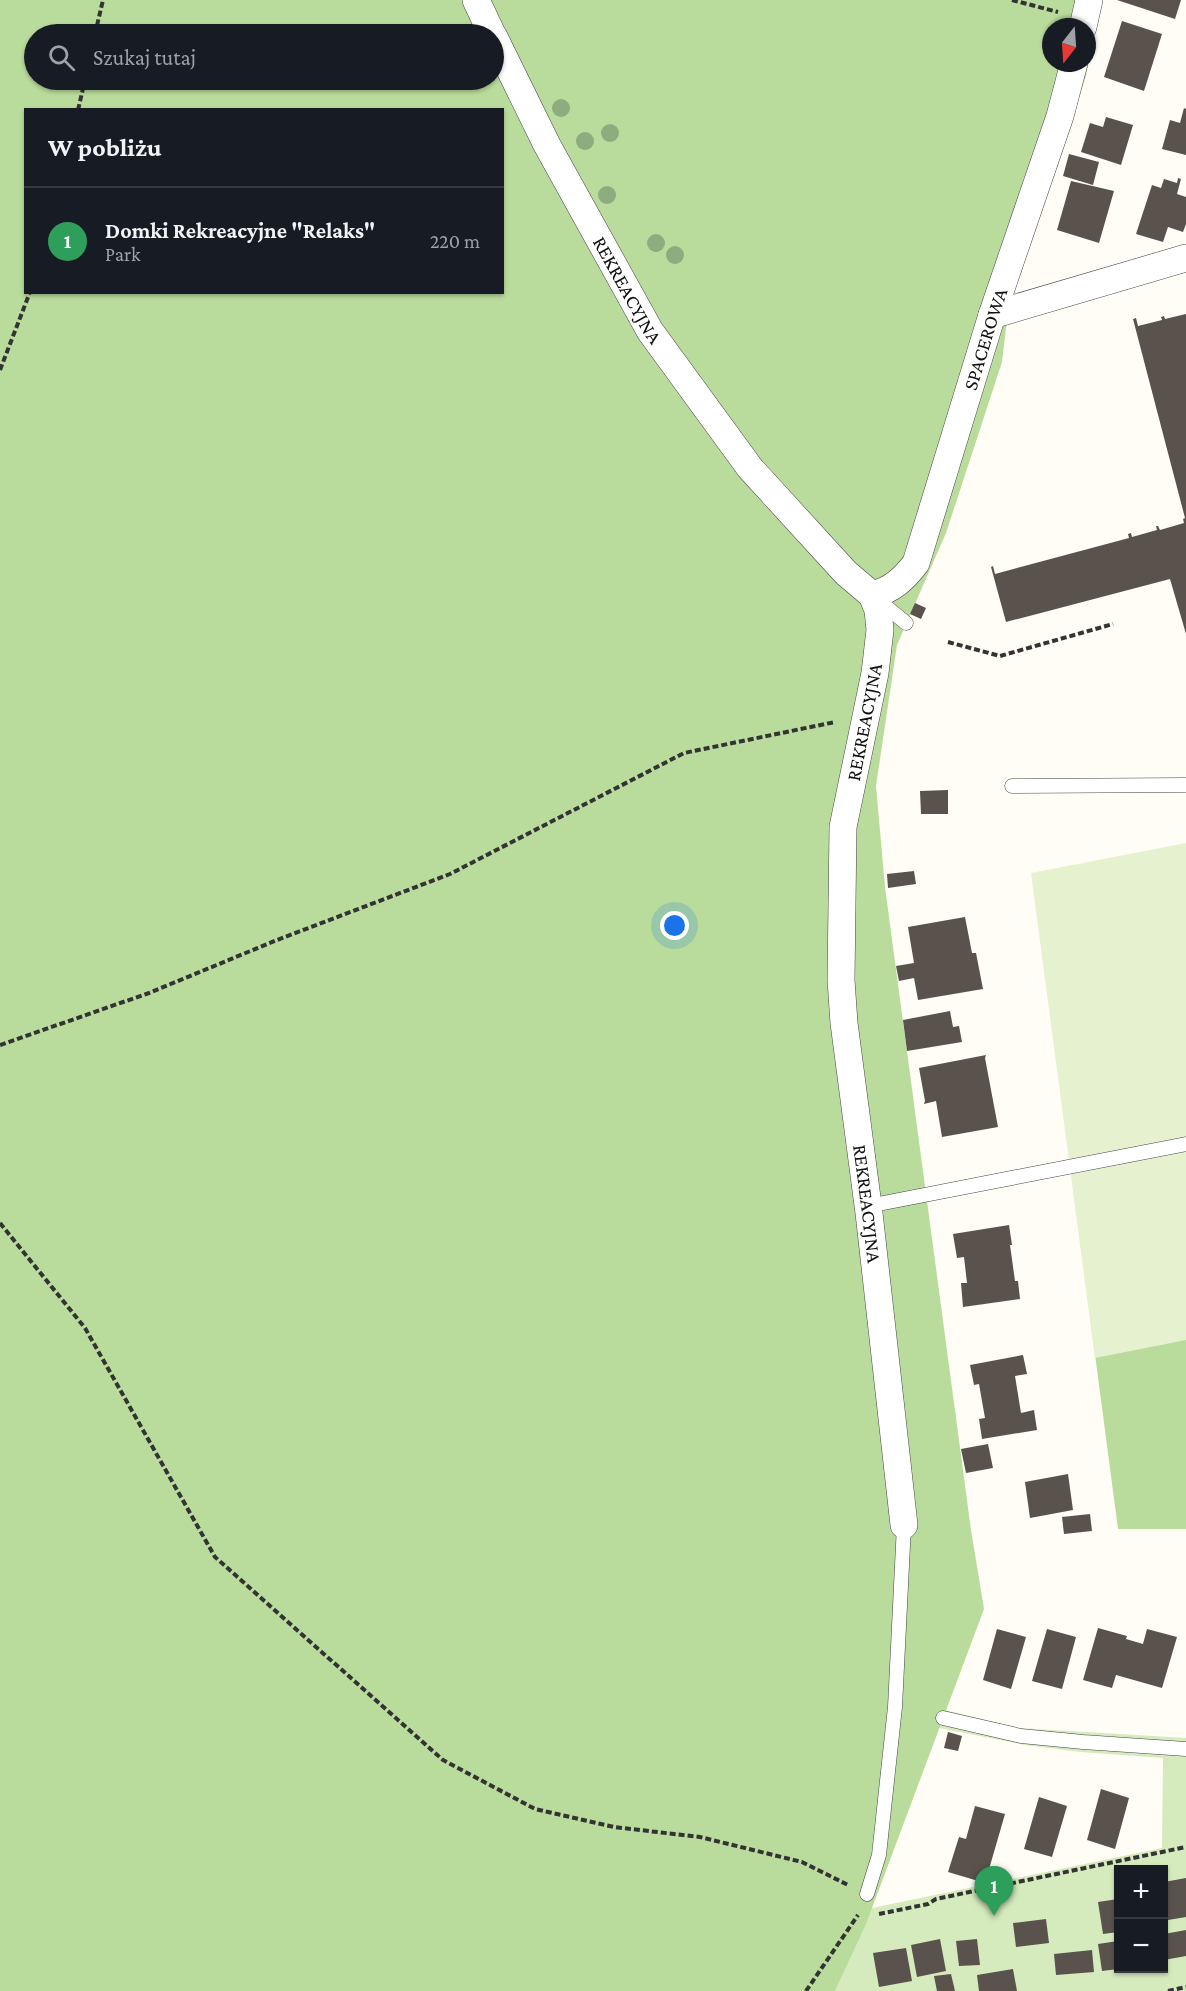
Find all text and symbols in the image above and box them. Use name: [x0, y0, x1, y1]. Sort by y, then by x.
north arrow: [1042, 18, 1096, 72]
search box: [24, 24, 504, 90]
icon: search: [45, 41, 78, 74]
text: Szukaj tutaj: [93, 45, 196, 70]
text: W pobliżu: [48, 133, 162, 162]
text: Domki Rekreacyjne "Relaks": [105, 218, 375, 243]
text: 1: [64, 230, 71, 252]
text: 220 m: [430, 230, 480, 252]
street label: REKREACYJNA: [589, 232, 667, 348]
text: Park: [105, 243, 141, 265]
street label: SPACEROWA: [959, 284, 1012, 393]
street label: REKREACYJNA: [842, 661, 887, 783]
your location: [660, 911, 689, 940]
street label: REKREACYJNA: [849, 1143, 886, 1265]
map controls: [1114, 1865, 1168, 1973]
button: +: [1114, 1865, 1168, 1919]
pin: 1: [974, 1866, 1014, 1916]
button: −: [1114, 1919, 1168, 1973]

